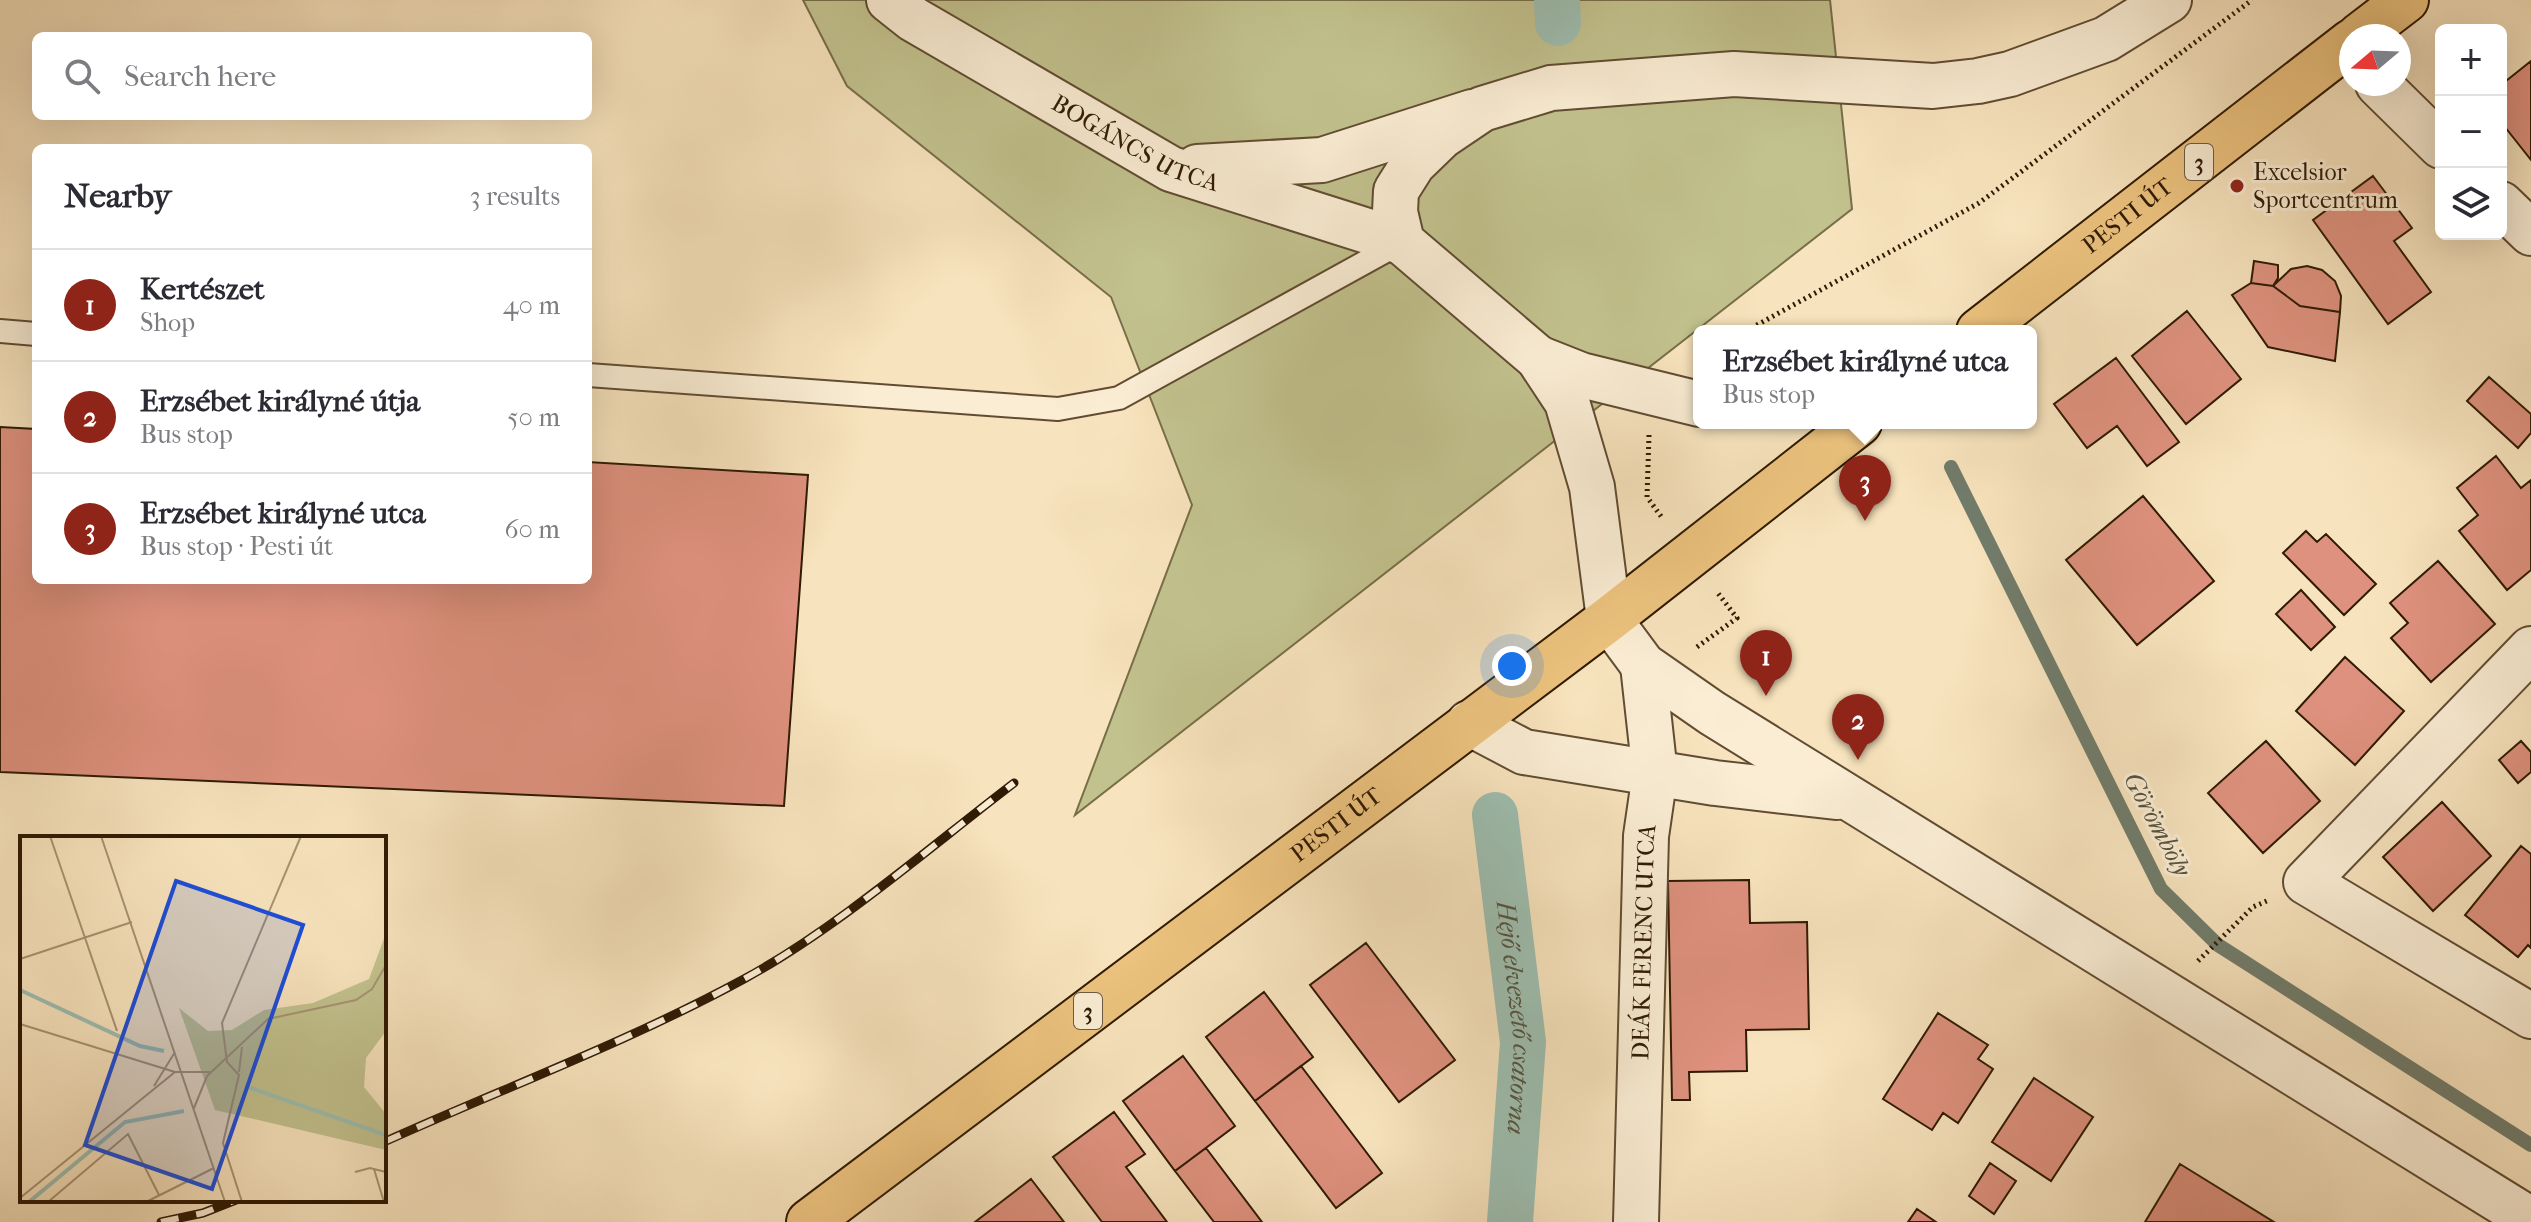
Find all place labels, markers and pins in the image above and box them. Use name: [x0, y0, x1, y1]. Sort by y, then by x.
place label: Excelsior Sportcentrum: [2253, 158, 2398, 214]
marker: Excelsior Sportcentrum: [2228, 177, 2246, 195]
pin: 3: [1839, 455, 1891, 521]
pin: 1: [1740, 630, 1792, 696]
pin: 2: [1832, 694, 1884, 760]

